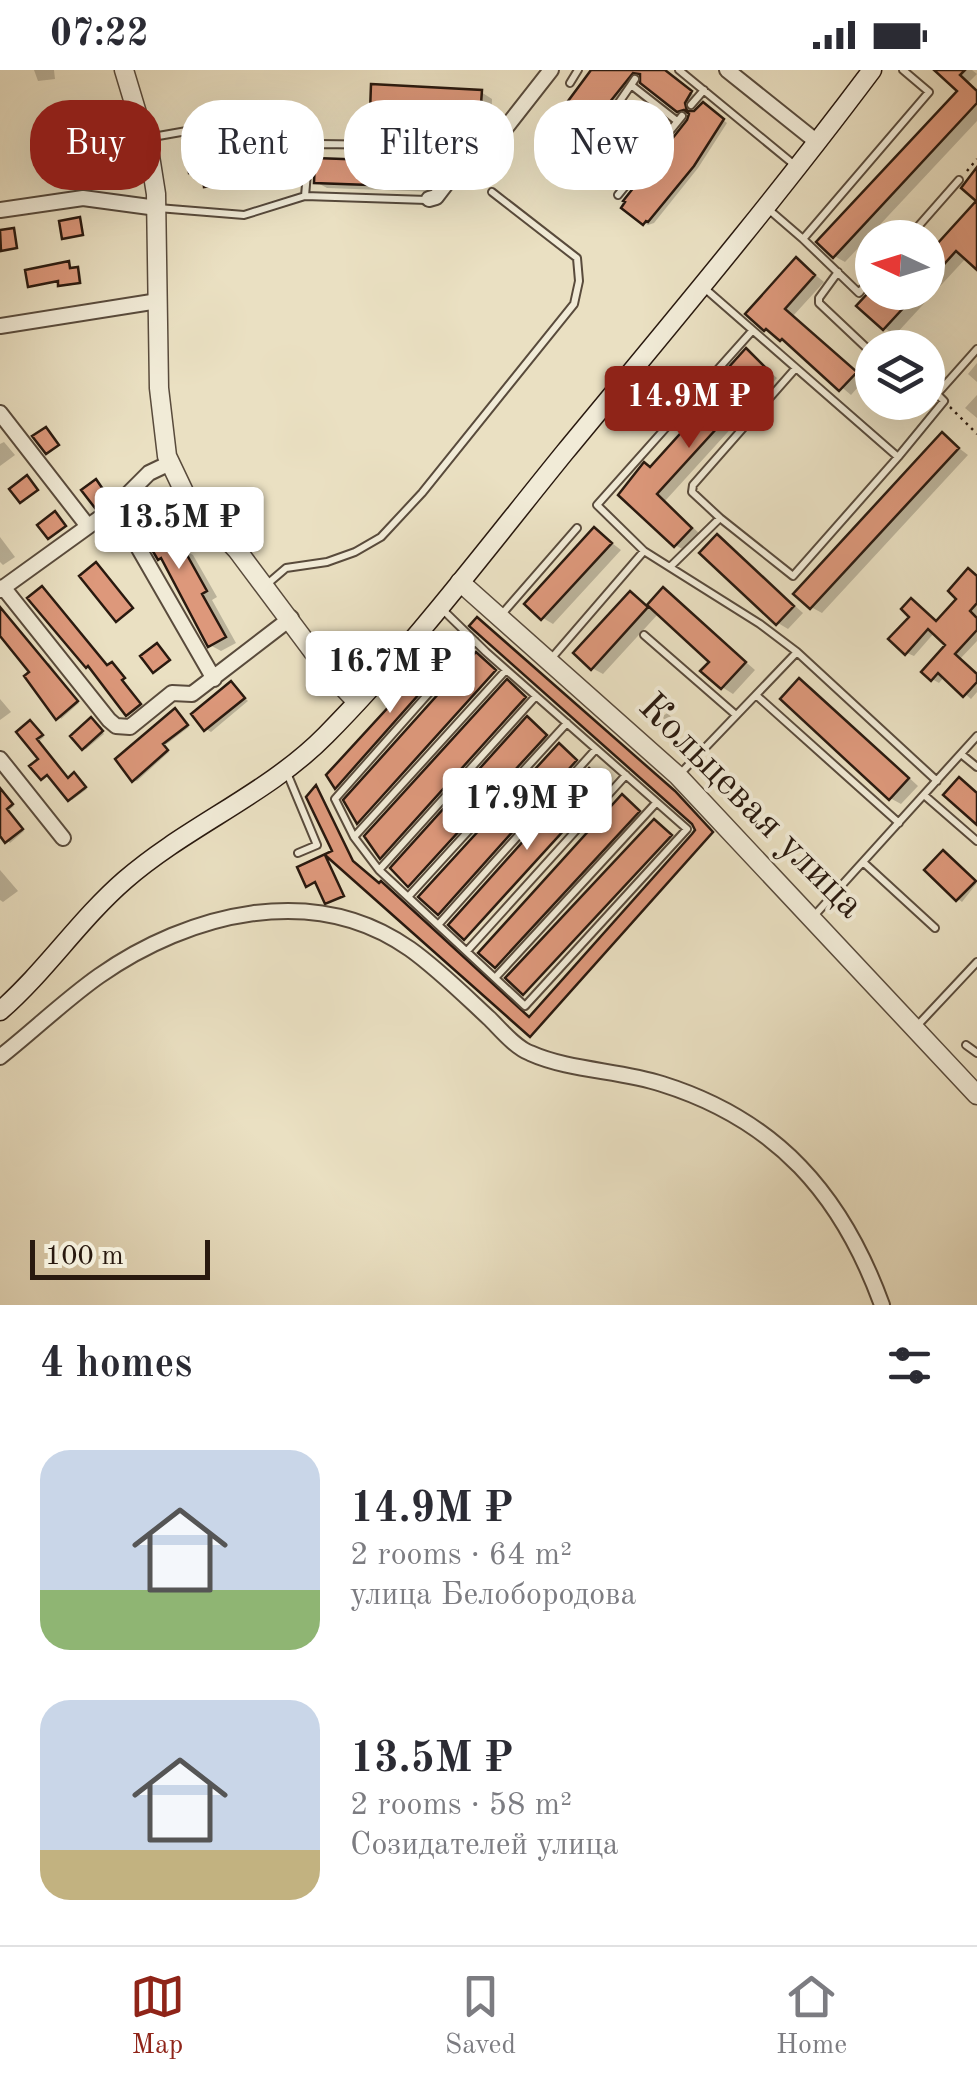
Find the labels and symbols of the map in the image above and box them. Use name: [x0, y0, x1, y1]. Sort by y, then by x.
north arrow: [855, 220, 945, 310]
pin: 14.9M ₽: [597, 366, 781, 451]
pin: 13.5M ₽: [87, 487, 271, 572]
pin: 16.7M ₽: [298, 631, 482, 716]
street label: Кольцевая улица: [630, 687, 870, 927]
pin: 17.9M ₽: [435, 768, 619, 853]
scale bar: [30, 1235, 210, 1280]

